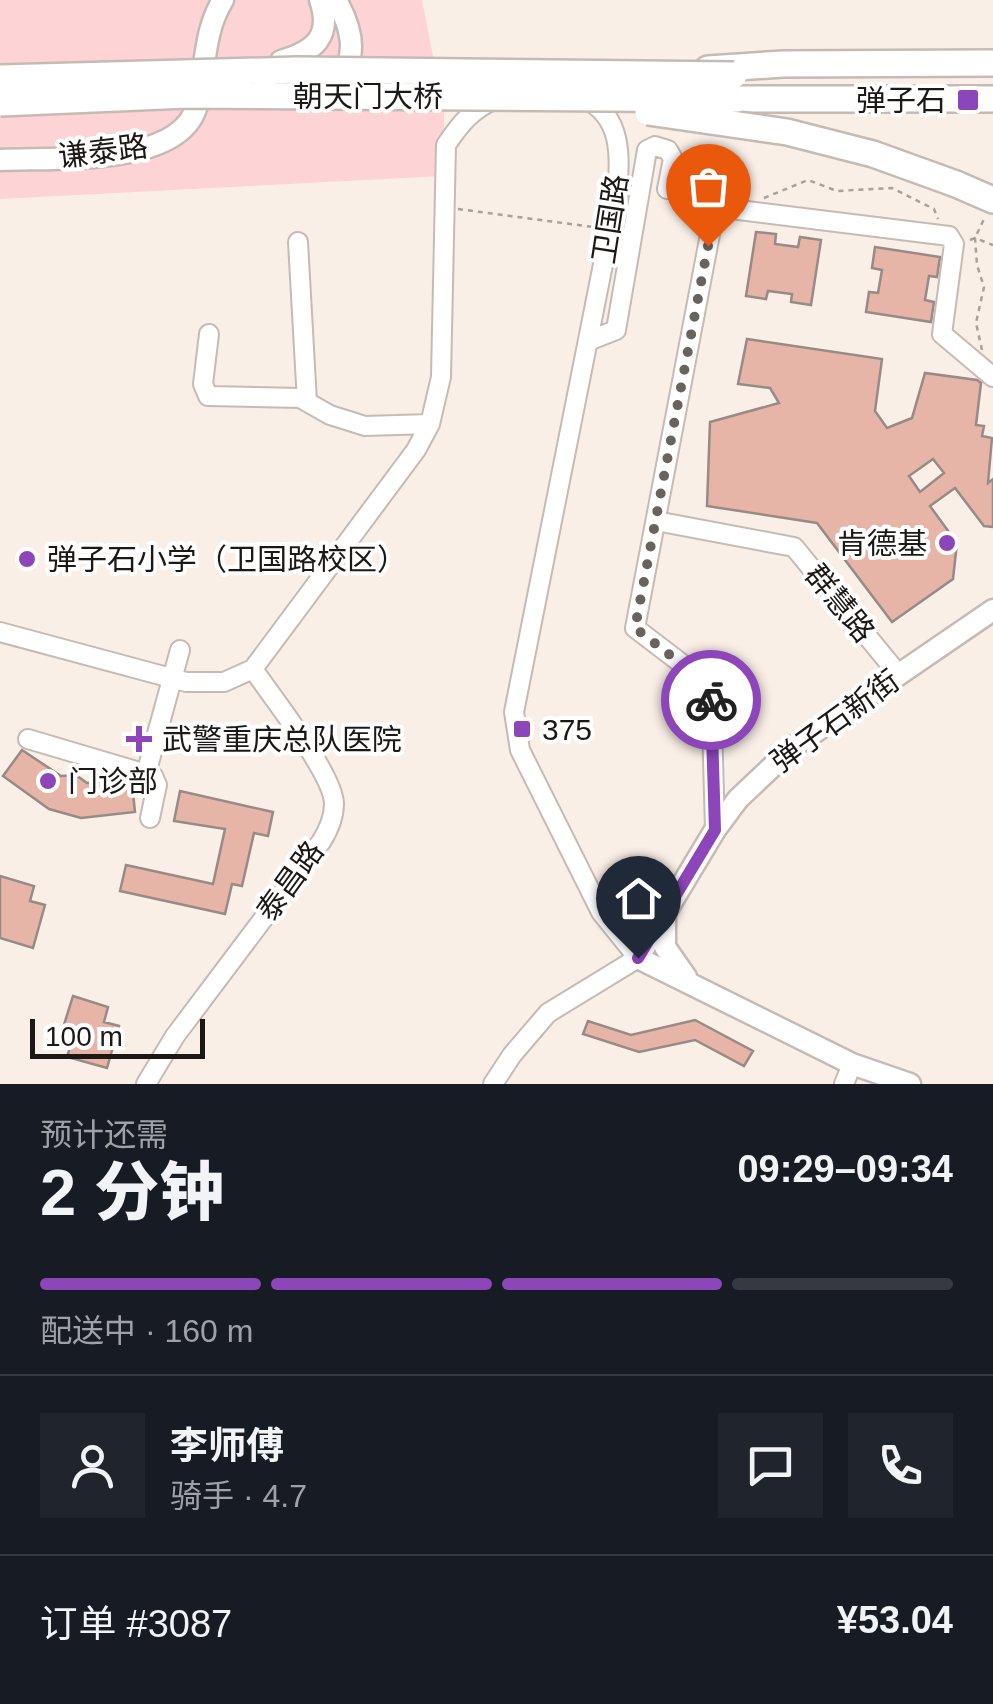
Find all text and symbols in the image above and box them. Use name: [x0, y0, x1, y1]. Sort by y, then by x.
street label: 朝天门大桥: [293, 80, 443, 113]
place label: 弹子石: [856, 84, 946, 117]
marker: 弹子石: [955, 87, 981, 113]
street label: 谦泰路: [56, 129, 150, 173]
pin: [666, 144, 751, 247]
icon: bag: [681, 159, 736, 214]
street label: 卫国路: [587, 172, 633, 266]
place label: 肯德基: [837, 527, 927, 560]
marker: 肯德基: [936, 532, 958, 554]
place label: 弹子石小学（卫国路校区）: [47, 543, 407, 576]
marker: 弹子石小学（卫国路校区）: [16, 548, 38, 570]
street label: 群慧路: [799, 558, 881, 648]
courier: [661, 650, 761, 750]
street label: 弹子石新街: [765, 664, 905, 778]
icon: bike: [684, 673, 739, 728]
place label: 375: [542, 713, 592, 746]
marker: 375: [511, 718, 533, 740]
place label: 武警重庆总队医院: [162, 723, 402, 756]
marker: 武警重庆总队医院: [126, 726, 152, 752]
place label: 门诊部: [68, 765, 158, 798]
marker: 门诊部: [37, 770, 59, 792]
street label: 泰昌路: [250, 835, 330, 927]
pin: [596, 856, 681, 959]
icon: home: [611, 871, 666, 926]
scale bar: [30, 1014, 205, 1058]
text: 100 m: [45, 1021, 123, 1052]
text: 预计还需: [40, 1117, 168, 1153]
text: 09:29–09:34: [737, 1148, 953, 1190]
text: 2 分钟: [40, 1156, 224, 1229]
text: 配送中 · 160 m: [40, 1313, 253, 1349]
button: person: [40, 1413, 145, 1518]
button: chat: [718, 1413, 823, 1518]
button: phone: [848, 1413, 953, 1518]
text: 李师傅: [170, 1425, 284, 1467]
text: 骑手 · 4.7: [170, 1478, 307, 1514]
text: ¥53.04: [837, 1599, 953, 1641]
text: 订单 #3087: [40, 1603, 232, 1645]

